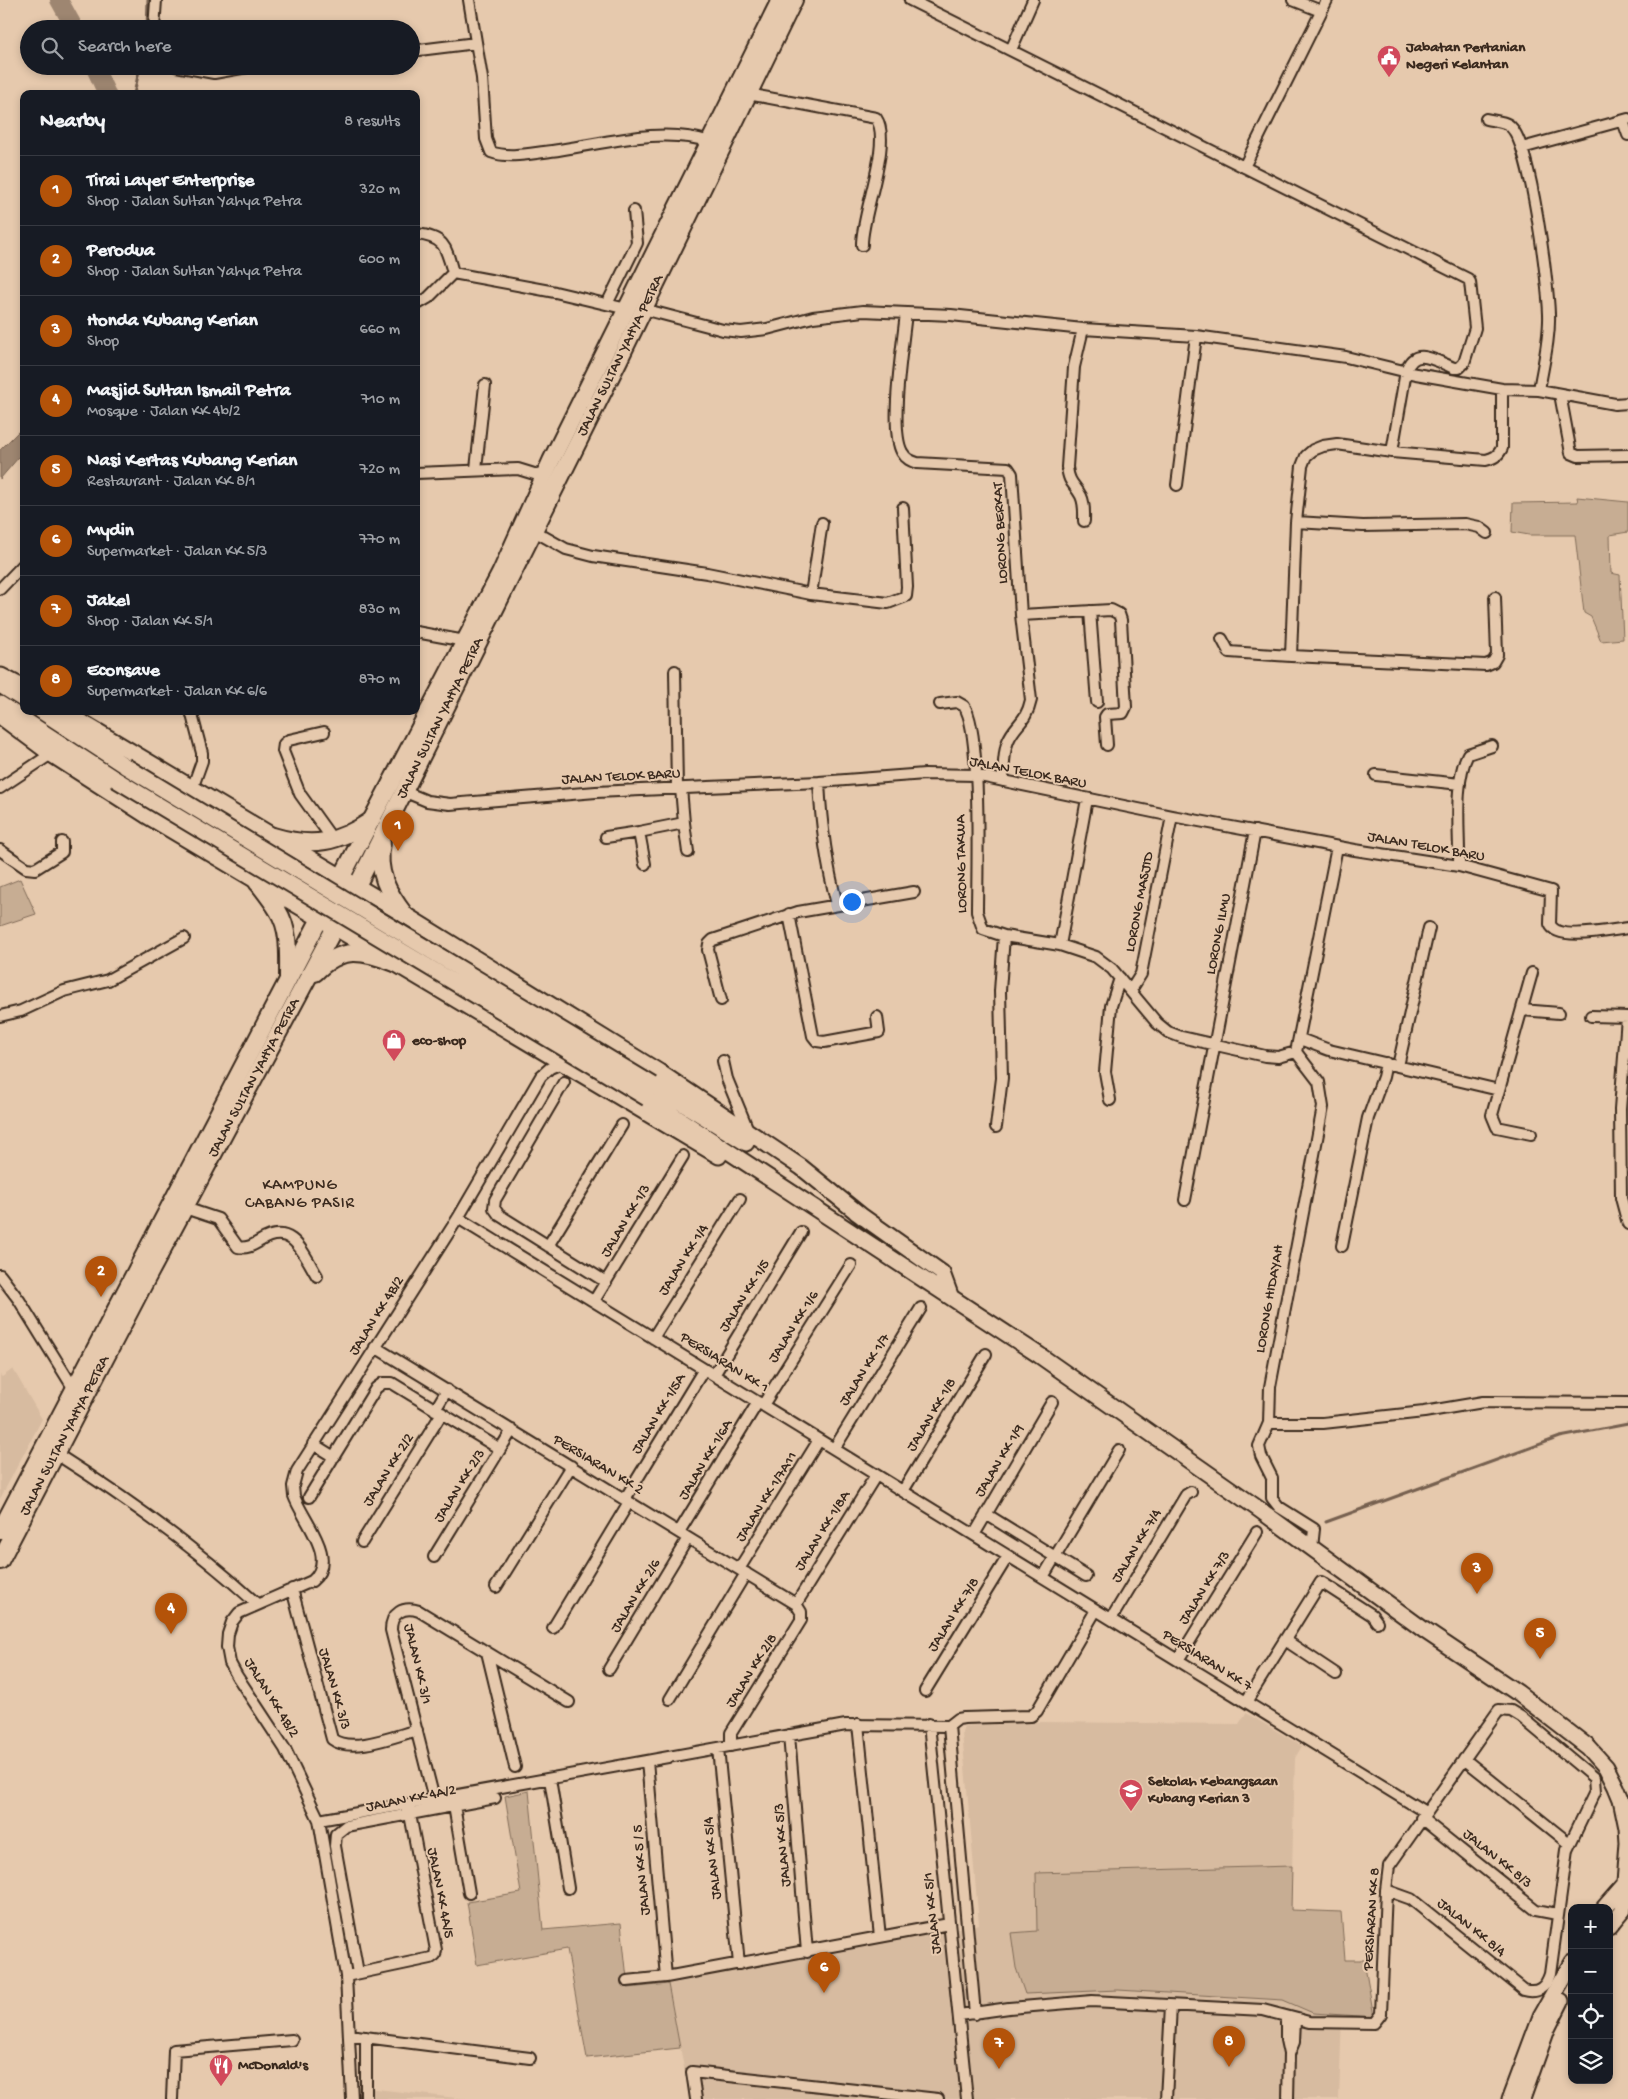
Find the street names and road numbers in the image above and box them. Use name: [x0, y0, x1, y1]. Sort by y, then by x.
street label: JALAN SULTAN YAHYA PETRA: [573, 271, 668, 439]
street label: LORONG BERKAT: [989, 480, 1013, 584]
street label: JALAN SULTAN YAHYA PETRA: [393, 634, 489, 802]
street label: JALAN TELOK BARU: [968, 753, 1088, 793]
street label: JALAN TELOK BARU: [561, 765, 681, 789]
street label: LORONG TAKWA: [952, 813, 972, 914]
street label: JALAN TELOK BARU: [1366, 828, 1486, 866]
street label: LORONG MASJID: [1121, 850, 1159, 954]
street label: LORONG ILMU: [1202, 892, 1236, 976]
street label: JALAN SULTAN YAHYA PETRA: [204, 994, 305, 1160]
street label: JALAN KK 1/3: [597, 1181, 655, 1261]
street label: JALAN KK 1/4: [655, 1221, 713, 1299]
street label: LORONG HIDAYAH: [1252, 1243, 1288, 1354]
street label: JALAN KK 1/5: [716, 1256, 774, 1336]
street label: JALAN KK 4B/2: [345, 1273, 409, 1359]
street label: JALAN KK 1/6: [765, 1287, 824, 1366]
street label: PERSIARAN KK 1: [676, 1328, 772, 1397]
street label: JALAN KK 1/7: [836, 1329, 895, 1410]
street label: JALAN SULTAN YAHYA PETRA: [16, 1352, 114, 1519]
street label: JALAN KK 1/5A: [628, 1369, 691, 1458]
street label: JALAN KK 1/8: [903, 1375, 961, 1455]
street label: JALAN KK 1/6A: [675, 1416, 738, 1503]
street label: JALAN KK 1/9: [971, 1421, 1029, 1501]
street label: JALAN KK 2/2: [359, 1430, 419, 1510]
street label: PERSIARAN KK 2: [549, 1430, 647, 1499]
street label: JALAN KK 2/3: [430, 1446, 490, 1526]
street label: JALAN KK 1/7A11: [732, 1449, 802, 1545]
street label: JALAN KK 1/8A: [791, 1487, 855, 1574]
street label: JALAN KK 7/4: [1108, 1506, 1166, 1586]
street label: JALAN KK 7/3: [1175, 1548, 1235, 1628]
street label: JALAN KK 2/6: [607, 1555, 665, 1636]
street label: JALAN KK 7/8: [924, 1575, 984, 1655]
street label: JALAN KK 3/1: [399, 1622, 435, 1706]
street label: PERSIARAN KK 7: [1158, 1626, 1256, 1697]
street label: JALAN KK 2/8: [722, 1631, 782, 1711]
street label: JALAN KK 3/3: [314, 1646, 354, 1732]
street label: JALAN KK 4B/2: [239, 1655, 303, 1741]
street label: JALAN KK 4A/2: [364, 1781, 458, 1817]
street label: JALAN KK 5/3: [770, 1802, 796, 1888]
street label: JALAN KK 5/4: [700, 1816, 726, 1900]
street label: JALAN KK 5 / 5: [629, 1824, 655, 1916]
street label: JALAN KK 8/3: [1459, 1826, 1536, 1893]
street label: JALAN KK 4A/5: [422, 1846, 458, 1940]
street label: PERSIARAN KK 8: [1359, 1867, 1385, 1972]
street label: JALAN KK 5/1: [920, 1871, 946, 1955]
street label: JALAN KK 8/4: [1433, 1895, 1509, 1961]

